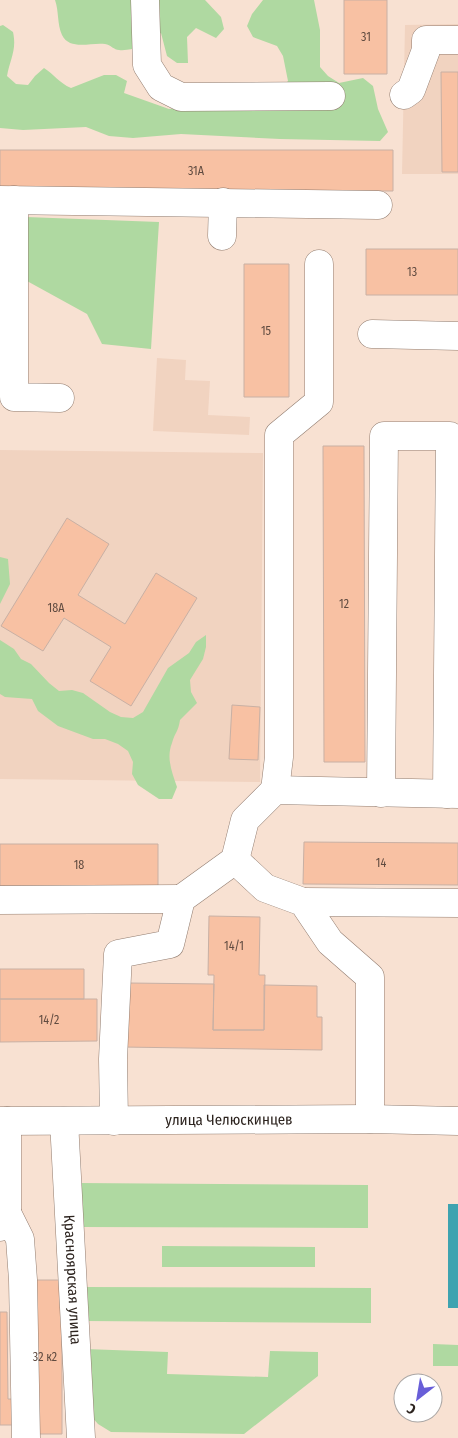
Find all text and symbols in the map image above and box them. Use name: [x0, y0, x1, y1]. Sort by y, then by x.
house number: 31: [361, 30, 371, 44]
house number: 31А: [188, 164, 205, 178]
house number: 13: [407, 265, 417, 279]
house number: 15: [261, 324, 272, 338]
house number: 12: [339, 597, 349, 611]
house number: 18А: [48, 601, 65, 615]
house number: 14: [376, 856, 386, 870]
house number: 18: [74, 858, 84, 872]
house number: 14/1: [224, 939, 244, 953]
house number: 14/2: [39, 1013, 59, 1027]
street label: улица Челюскинцев: [165, 1110, 293, 1129]
street label: Красноярская улица: [60, 1214, 85, 1345]
house number: 32 к2: [33, 1350, 57, 1364]
north arrow: [393, 1373, 443, 1423]
text: С: [403, 1399, 419, 1418]

